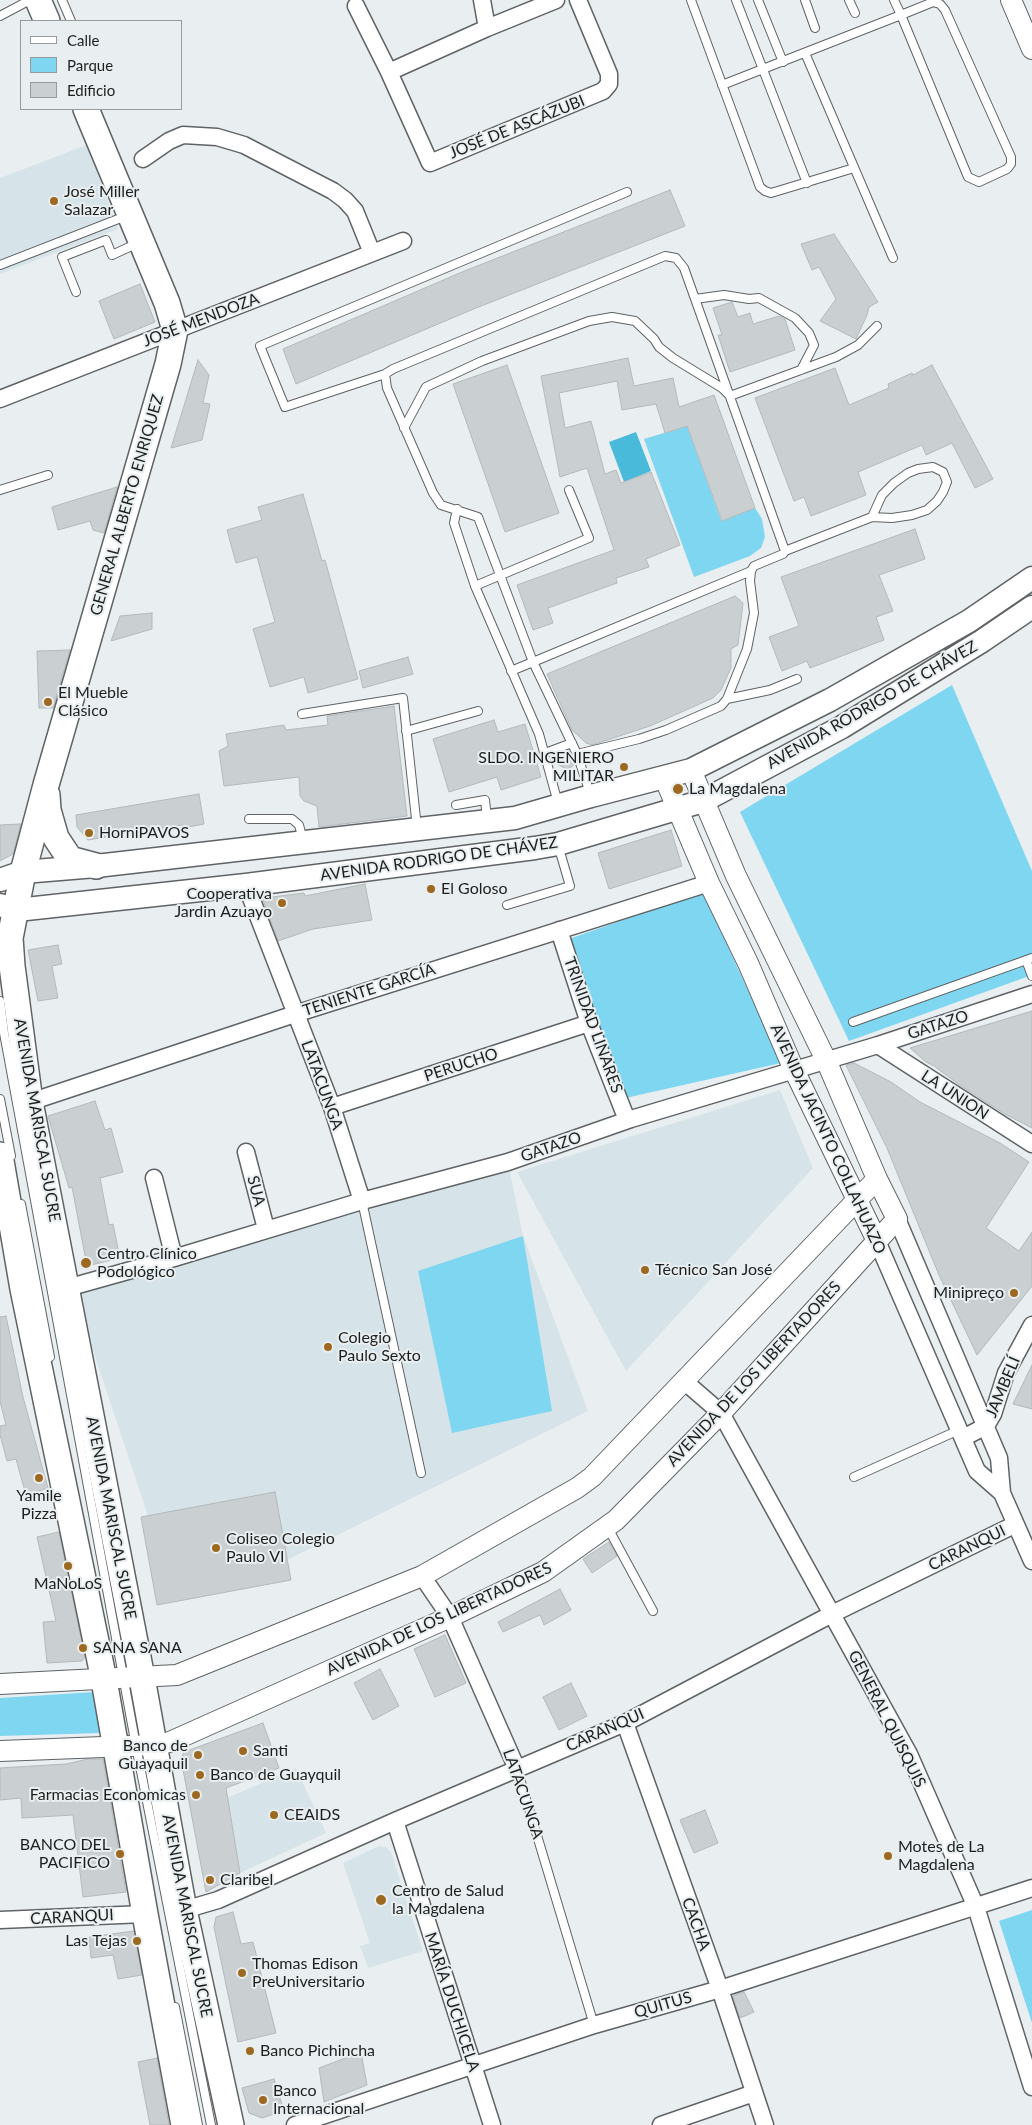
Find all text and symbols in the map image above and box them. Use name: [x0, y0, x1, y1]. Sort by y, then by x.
legend: [20, 20, 182, 110]
text: Calle: [67, 31, 99, 49]
text: Parque: [67, 56, 113, 74]
text: Edificio: [67, 81, 115, 99]
street label: JOSÉ DE ASCÁZUBI: [446, 91, 588, 163]
place label: José Miller Salazar: [64, 182, 139, 220]
marker: José Miller Salazar: [48, 195, 60, 207]
street label: JOSÉ MENDOZA: [140, 289, 262, 351]
street label: GENERAL ALBERTO ENRIQUEZ: [86, 392, 168, 618]
street label: AVENIDA RODRIGO DE CHÁVEZ: [763, 637, 981, 773]
place label: El Mueble Clásico: [58, 683, 128, 721]
marker: El Mueble Clásico: [42, 696, 54, 708]
place label: SLDO. INGENIERO MILITAR: [478, 748, 614, 786]
marker: SLDO. INGENIERO MILITAR: [618, 761, 630, 773]
place label: La Magdalena: [689, 779, 786, 799]
marker: La Magdalena: [671, 782, 685, 796]
place label: HorniPAVOS: [99, 823, 189, 843]
marker: HorniPAVOS: [83, 827, 95, 839]
street label: AVENIDA RODRIGO DE CHÁVEZ: [319, 833, 559, 885]
place label: El Goloso: [441, 879, 508, 899]
marker: El Goloso: [425, 883, 437, 895]
place label: Cooperativa Jardin Azuayo: [174, 884, 272, 922]
marker: Cooperativa Jardin Azuayo: [276, 897, 288, 909]
street label: TRINIDAD LINARES: [559, 954, 627, 1096]
street label: TENIENTE GARCÍA: [300, 960, 438, 1020]
street label: GATAZO: [905, 1006, 971, 1044]
street label: AVENIDA MARISCAL SUCRE: [10, 1017, 64, 1223]
street label: AVENIDA JACINTO COLLAHUAZO: [766, 1021, 890, 1257]
street label: LATACUNGA: [297, 1038, 347, 1132]
street label: PERUCHO: [422, 1044, 500, 1086]
street label: LA UNION: [918, 1066, 992, 1124]
street label: GATAZO: [518, 1128, 584, 1166]
street label: SUA: [243, 1174, 269, 1208]
place label: Centro Clínico Podológico: [97, 1244, 197, 1282]
marker: Centro Clínico Podológico: [79, 1256, 93, 1270]
place label: Técnico San José: [655, 1260, 772, 1280]
marker: Técnico San José: [639, 1264, 651, 1276]
street label: AVENIDA DE LOS LIBERTADORES: [663, 1277, 845, 1471]
place label: Minipreço: [933, 1283, 1004, 1303]
marker: Minipreço: [1008, 1287, 1020, 1299]
place label: Colegio Paulo Sexto: [338, 1328, 421, 1366]
marker: Colegio Paulo Sexto: [322, 1341, 334, 1353]
street label: JAMBELÍ: [982, 1354, 1024, 1420]
street label: AVENIDA MARISCAL SUCRE: [82, 1415, 140, 1621]
marker: Yamile Pizza: [33, 1472, 45, 1484]
place label: Yamile Pizza: [16, 1486, 62, 1524]
street label: CARANQUI: [925, 1521, 1009, 1575]
place label: Coliseo Colegio Paulo VI: [226, 1529, 335, 1567]
marker: Coliseo Colegio Paulo VI: [210, 1542, 222, 1554]
street label: AVENIDA DE LOS LIBERTADORES: [323, 1558, 555, 1680]
marker: MaNoLoS: [62, 1560, 74, 1572]
place label: MaNoLoS: [34, 1574, 102, 1594]
place label: SANA SANA: [93, 1638, 182, 1658]
marker: SANA SANA: [77, 1642, 89, 1654]
street label: GENERAL QUISQUIS: [844, 1647, 930, 1791]
street label: CARANQUI: [563, 1704, 647, 1756]
place label: Banco de Guayaquil: [118, 1736, 188, 1774]
place label: Santi: [253, 1741, 288, 1761]
marker: Santi: [237, 1745, 249, 1757]
street label: LATACUNGA: [499, 1746, 547, 1842]
marker: Banco de Guayaquil: [192, 1749, 204, 1761]
place label: Banco de Guayquil: [210, 1765, 341, 1785]
marker: Banco de Guayquil: [194, 1769, 206, 1781]
place label: Farmacias Economicas: [30, 1785, 186, 1805]
marker: Farmacias Economicas: [190, 1789, 202, 1801]
place label: CEAIDS: [284, 1805, 340, 1825]
marker: CEAIDS: [268, 1809, 280, 1821]
street label: AVENIDA MARISCAL SUCRE: [158, 1813, 216, 2019]
place label: BANCO DEL PACIFICO: [20, 1835, 110, 1873]
place label: Motes de La Magdalena: [898, 1837, 984, 1875]
marker: BANCO DEL PACIFICO: [114, 1848, 126, 1860]
marker: Motes de La Magdalena: [882, 1850, 894, 1862]
place label: Claribel: [220, 1870, 273, 1890]
marker: Claribel: [204, 1874, 216, 1886]
place label: Centro de Salud la Magdalena: [392, 1881, 504, 1919]
marker: Centro de Salud la Magdalena: [374, 1893, 388, 1907]
street label: CACHA: [678, 1895, 714, 1953]
street label: CARANQUI: [30, 1905, 114, 1929]
street label: MARÍA DUCHICELA: [420, 1930, 484, 2074]
place label: Las Tejas: [65, 1931, 127, 1951]
marker: Las Tejas: [131, 1935, 143, 1947]
place label: Thomas Edison PreUniversitario: [252, 1954, 365, 1992]
marker: Thomas Edison PreUniversitario: [236, 1967, 248, 1979]
street label: QUITUS: [632, 1988, 694, 2022]
place label: Banco Pichincha: [260, 2041, 375, 2061]
marker: Banco Pichincha: [244, 2045, 256, 2057]
place label: Banco Internacional: [273, 2081, 364, 2119]
marker: Banco Internacional: [257, 2094, 269, 2106]

